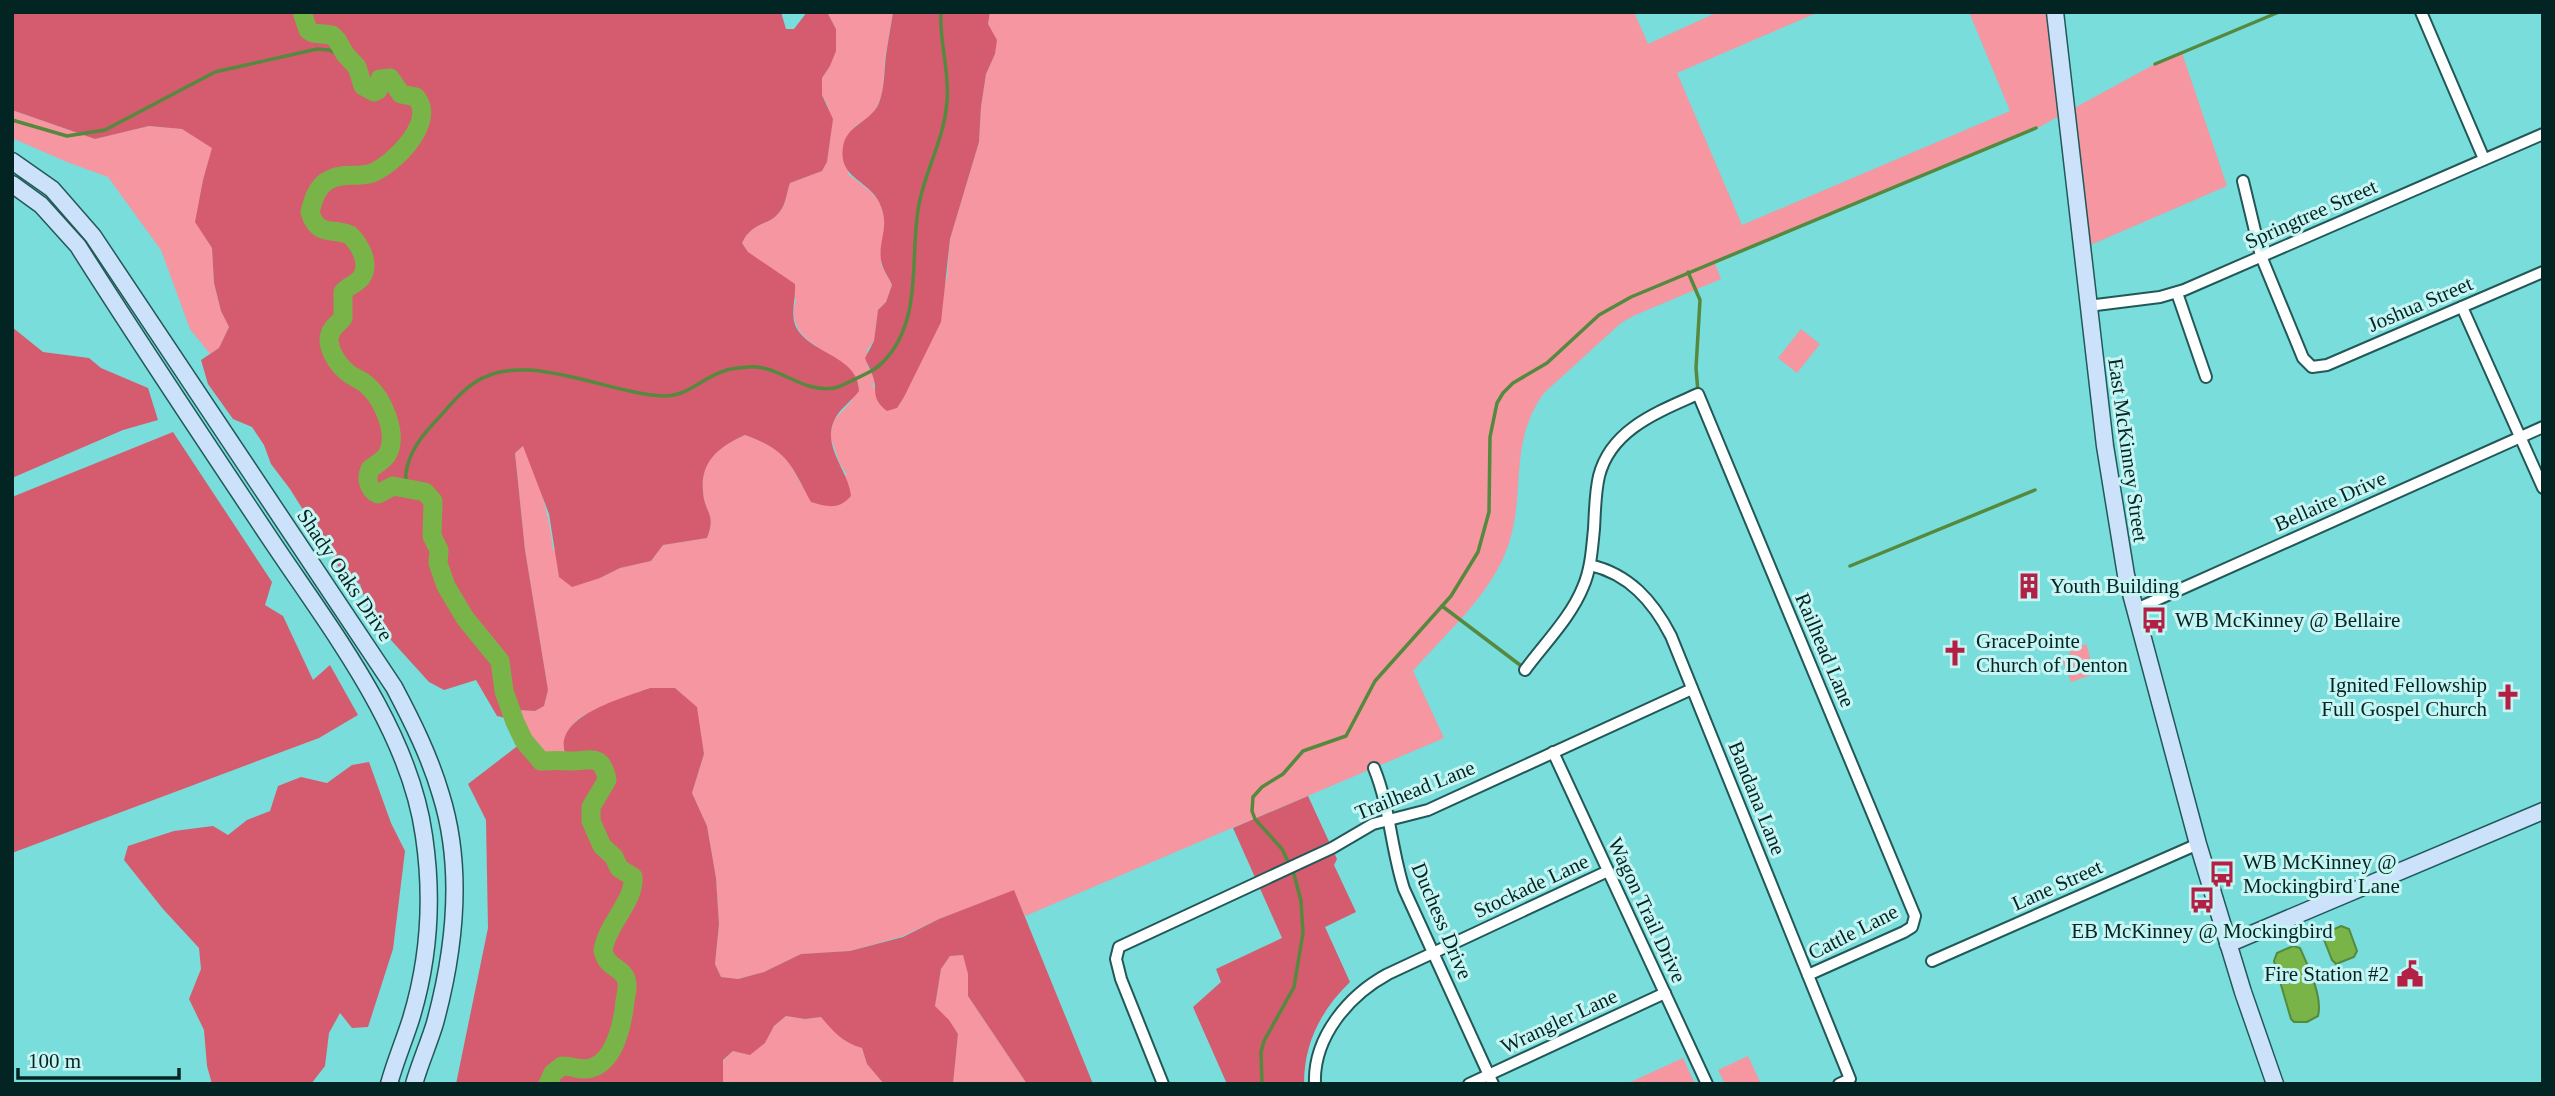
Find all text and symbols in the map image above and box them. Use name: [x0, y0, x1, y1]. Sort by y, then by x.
street label: Springtree Street: [2241, 174, 2381, 254]
street label: Joshua Street: [2364, 271, 2476, 337]
street label: East McKinney Street: [2103, 357, 2153, 544]
street label: Bellaire Drive: [2271, 466, 2389, 536]
street label: Shady Oaks Drive: [292, 504, 398, 646]
building icon: Youth Building: [2014, 571, 2044, 601]
place label: Youth Building: [2050, 574, 2180, 598]
street label: Railhead Lane: [1790, 589, 1860, 711]
bus stop icon: WB McKinney @ Bellaire: [2139, 605, 2169, 635]
place label: WB McKinney @ Bellaire: [2175, 608, 2400, 632]
place label: GracePointe Church of Denton: [1976, 629, 2128, 677]
church icon: GracePointe Church of Denton: [1940, 638, 1970, 668]
place label: Ignited Fellowship Full Gospel Church: [2321, 673, 2487, 721]
church icon: Ignited Fellowship Full Gospel Church: [2493, 682, 2523, 712]
street label: Bandana Lane: [1723, 738, 1791, 858]
street label: Trailhead Lane: [1352, 755, 1478, 825]
street label: Wagon Trail Drive: [1603, 834, 1691, 986]
street label: Stockade Lane: [1470, 849, 1592, 923]
place label: WB McKinney @ Mockingbird Lane: [2243, 850, 2400, 898]
street label: Lane Street: [2008, 854, 2106, 916]
street label: Duchess Drive: [1407, 859, 1477, 983]
bus stop icon: WB McKinney @ Mockingbird Lane: [2207, 859, 2237, 889]
bus stop icon: EB McKinney @ Mockingbird: [2187, 885, 2217, 915]
street label: Cattle Lane: [1804, 899, 1902, 965]
place label: EB McKinney @ Mockingbird: [2071, 919, 2333, 943]
public building icon: Fire Station #2: [2395, 959, 2425, 989]
place label: Fire Station #2: [2264, 962, 2389, 986]
street label: Wrangler Lane: [1497, 984, 1621, 1058]
scale bar: [18, 1036, 178, 1080]
text: 100 m: [28, 1049, 81, 1073]

